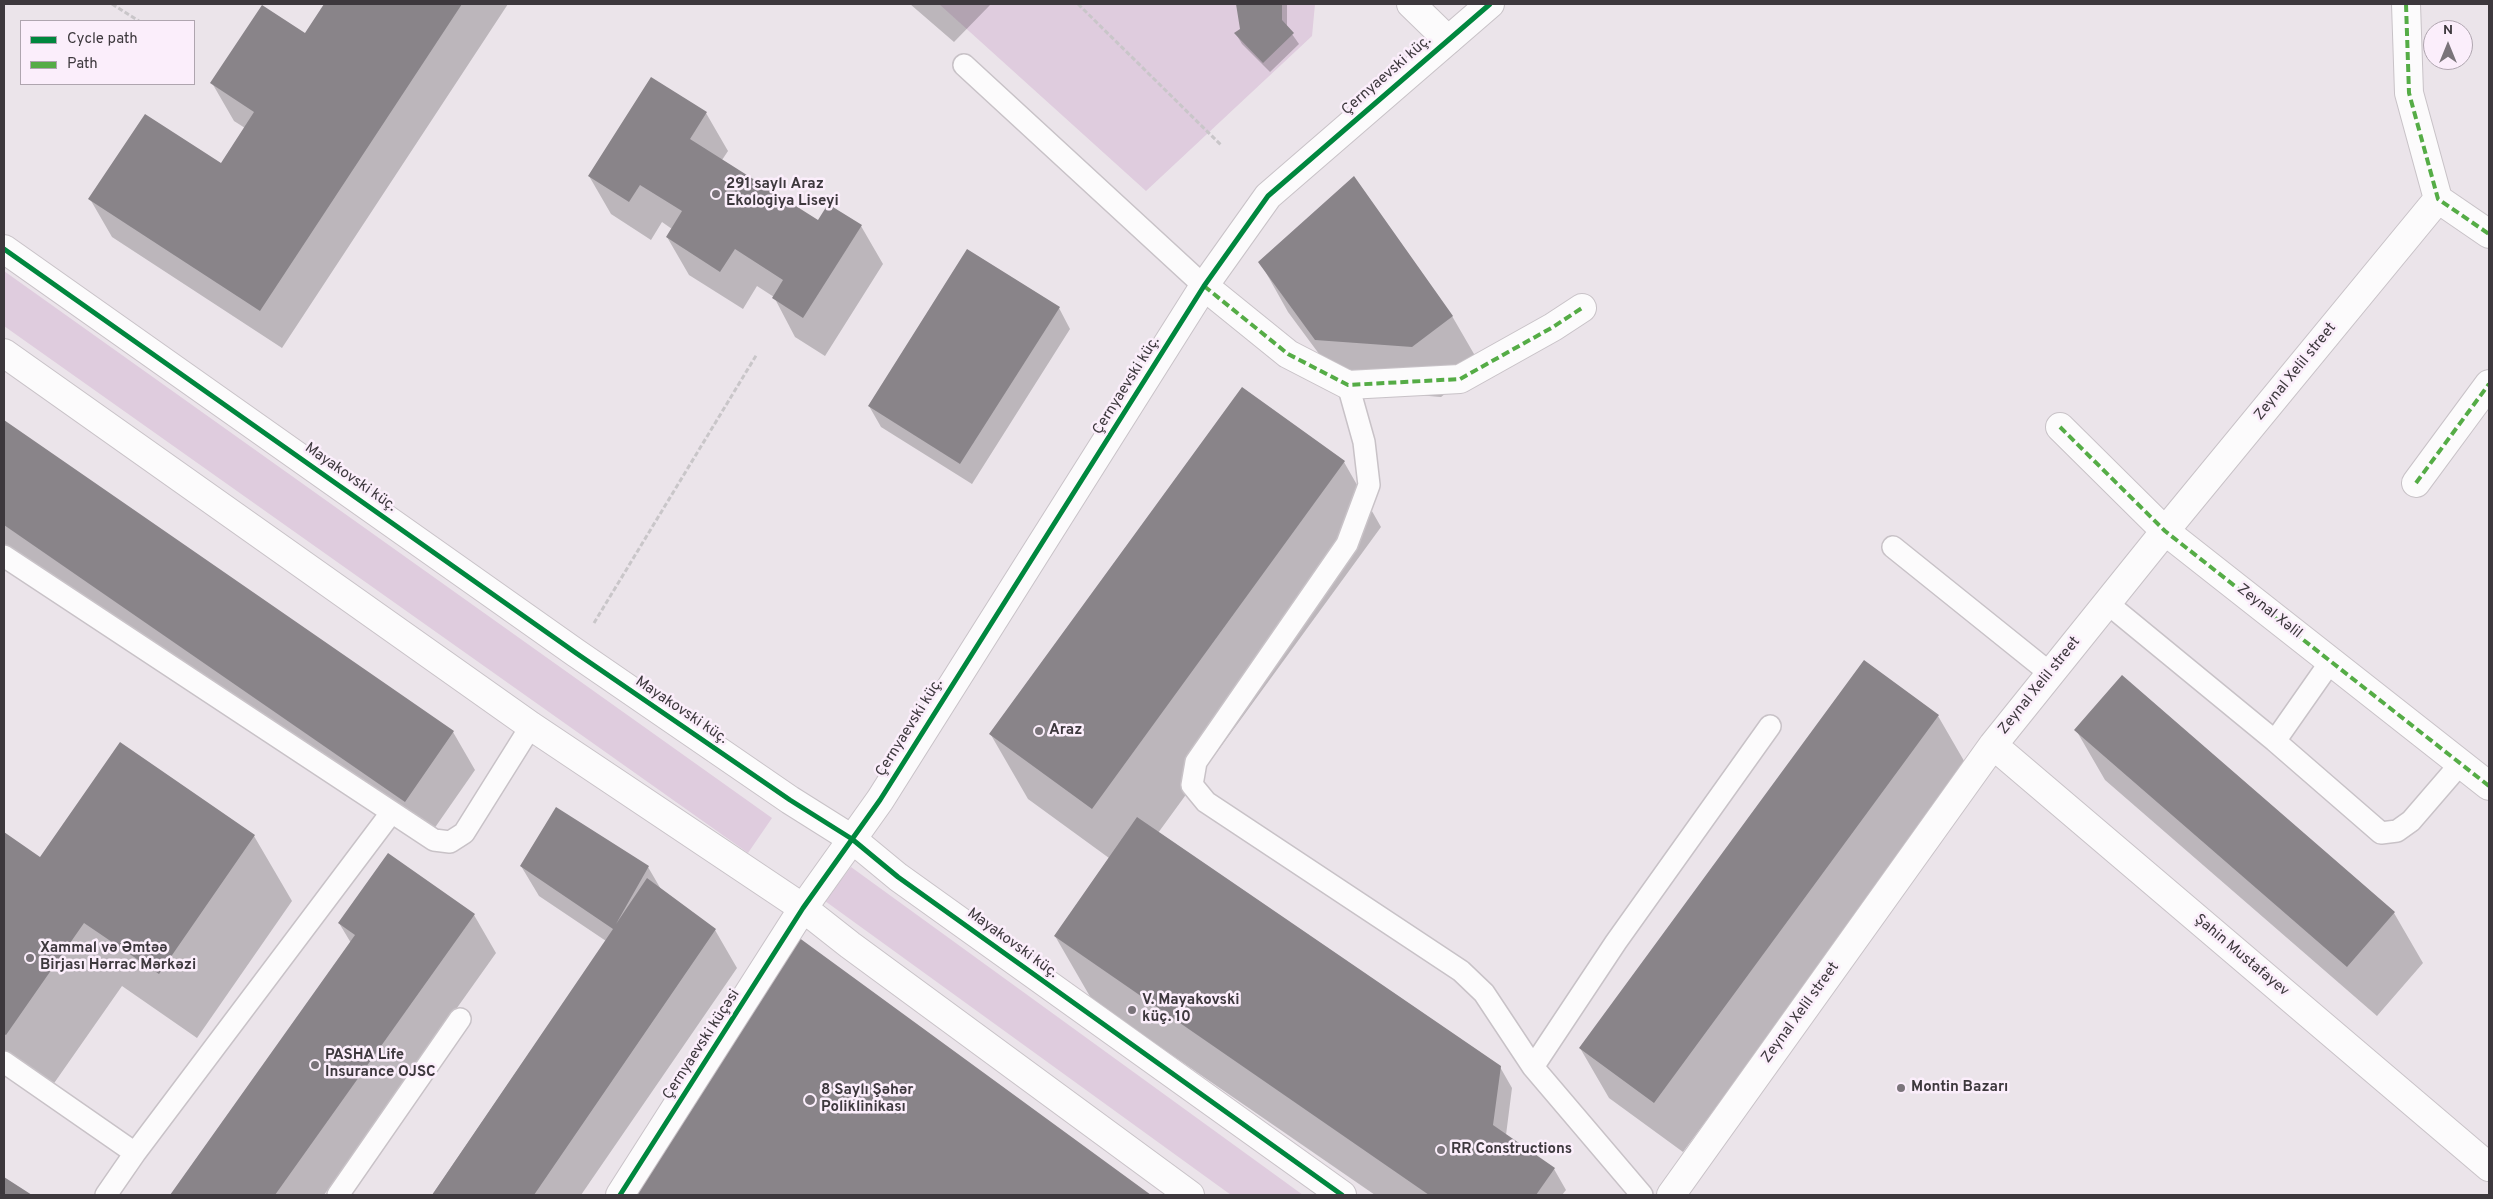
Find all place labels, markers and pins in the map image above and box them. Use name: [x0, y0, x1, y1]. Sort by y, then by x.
place label: 291 saylı Araz Ekologiya Liseyi: [726, 176, 839, 211]
marker: 291 saylı Araz Ekologiya Liseyi: [710, 188, 722, 200]
place label: Araz: [1049, 722, 1082, 740]
marker: Araz: [1033, 725, 1045, 737]
place label: Xammal və Əmtəə Birjası Hərrac Mərkəzi: [40, 940, 196, 975]
marker: Xammal və Əmtəə Birjası Hərrac Mərkəzi: [24, 952, 36, 964]
place label: V. Mayakovski küç. 10: [1142, 992, 1240, 1027]
marker: V. Mayakovski küç. 10: [1126, 1004, 1138, 1016]
place label: PASHA Life Insurance OJSC: [325, 1047, 436, 1082]
marker: PASHA Life Insurance OJSC: [309, 1059, 321, 1071]
place label: Montin Bazarı: [1911, 1079, 2008, 1097]
place label: 8 Saylı Şəhər Poliklinikası: [821, 1082, 914, 1117]
marker: Montin Bazarı: [1895, 1082, 1907, 1094]
marker: 8 Saylı Şəhər Poliklinikası: [803, 1093, 817, 1107]
place label: RR Constructions: [1451, 1141, 1572, 1159]
marker: RR Constructions: [1435, 1144, 1447, 1156]

